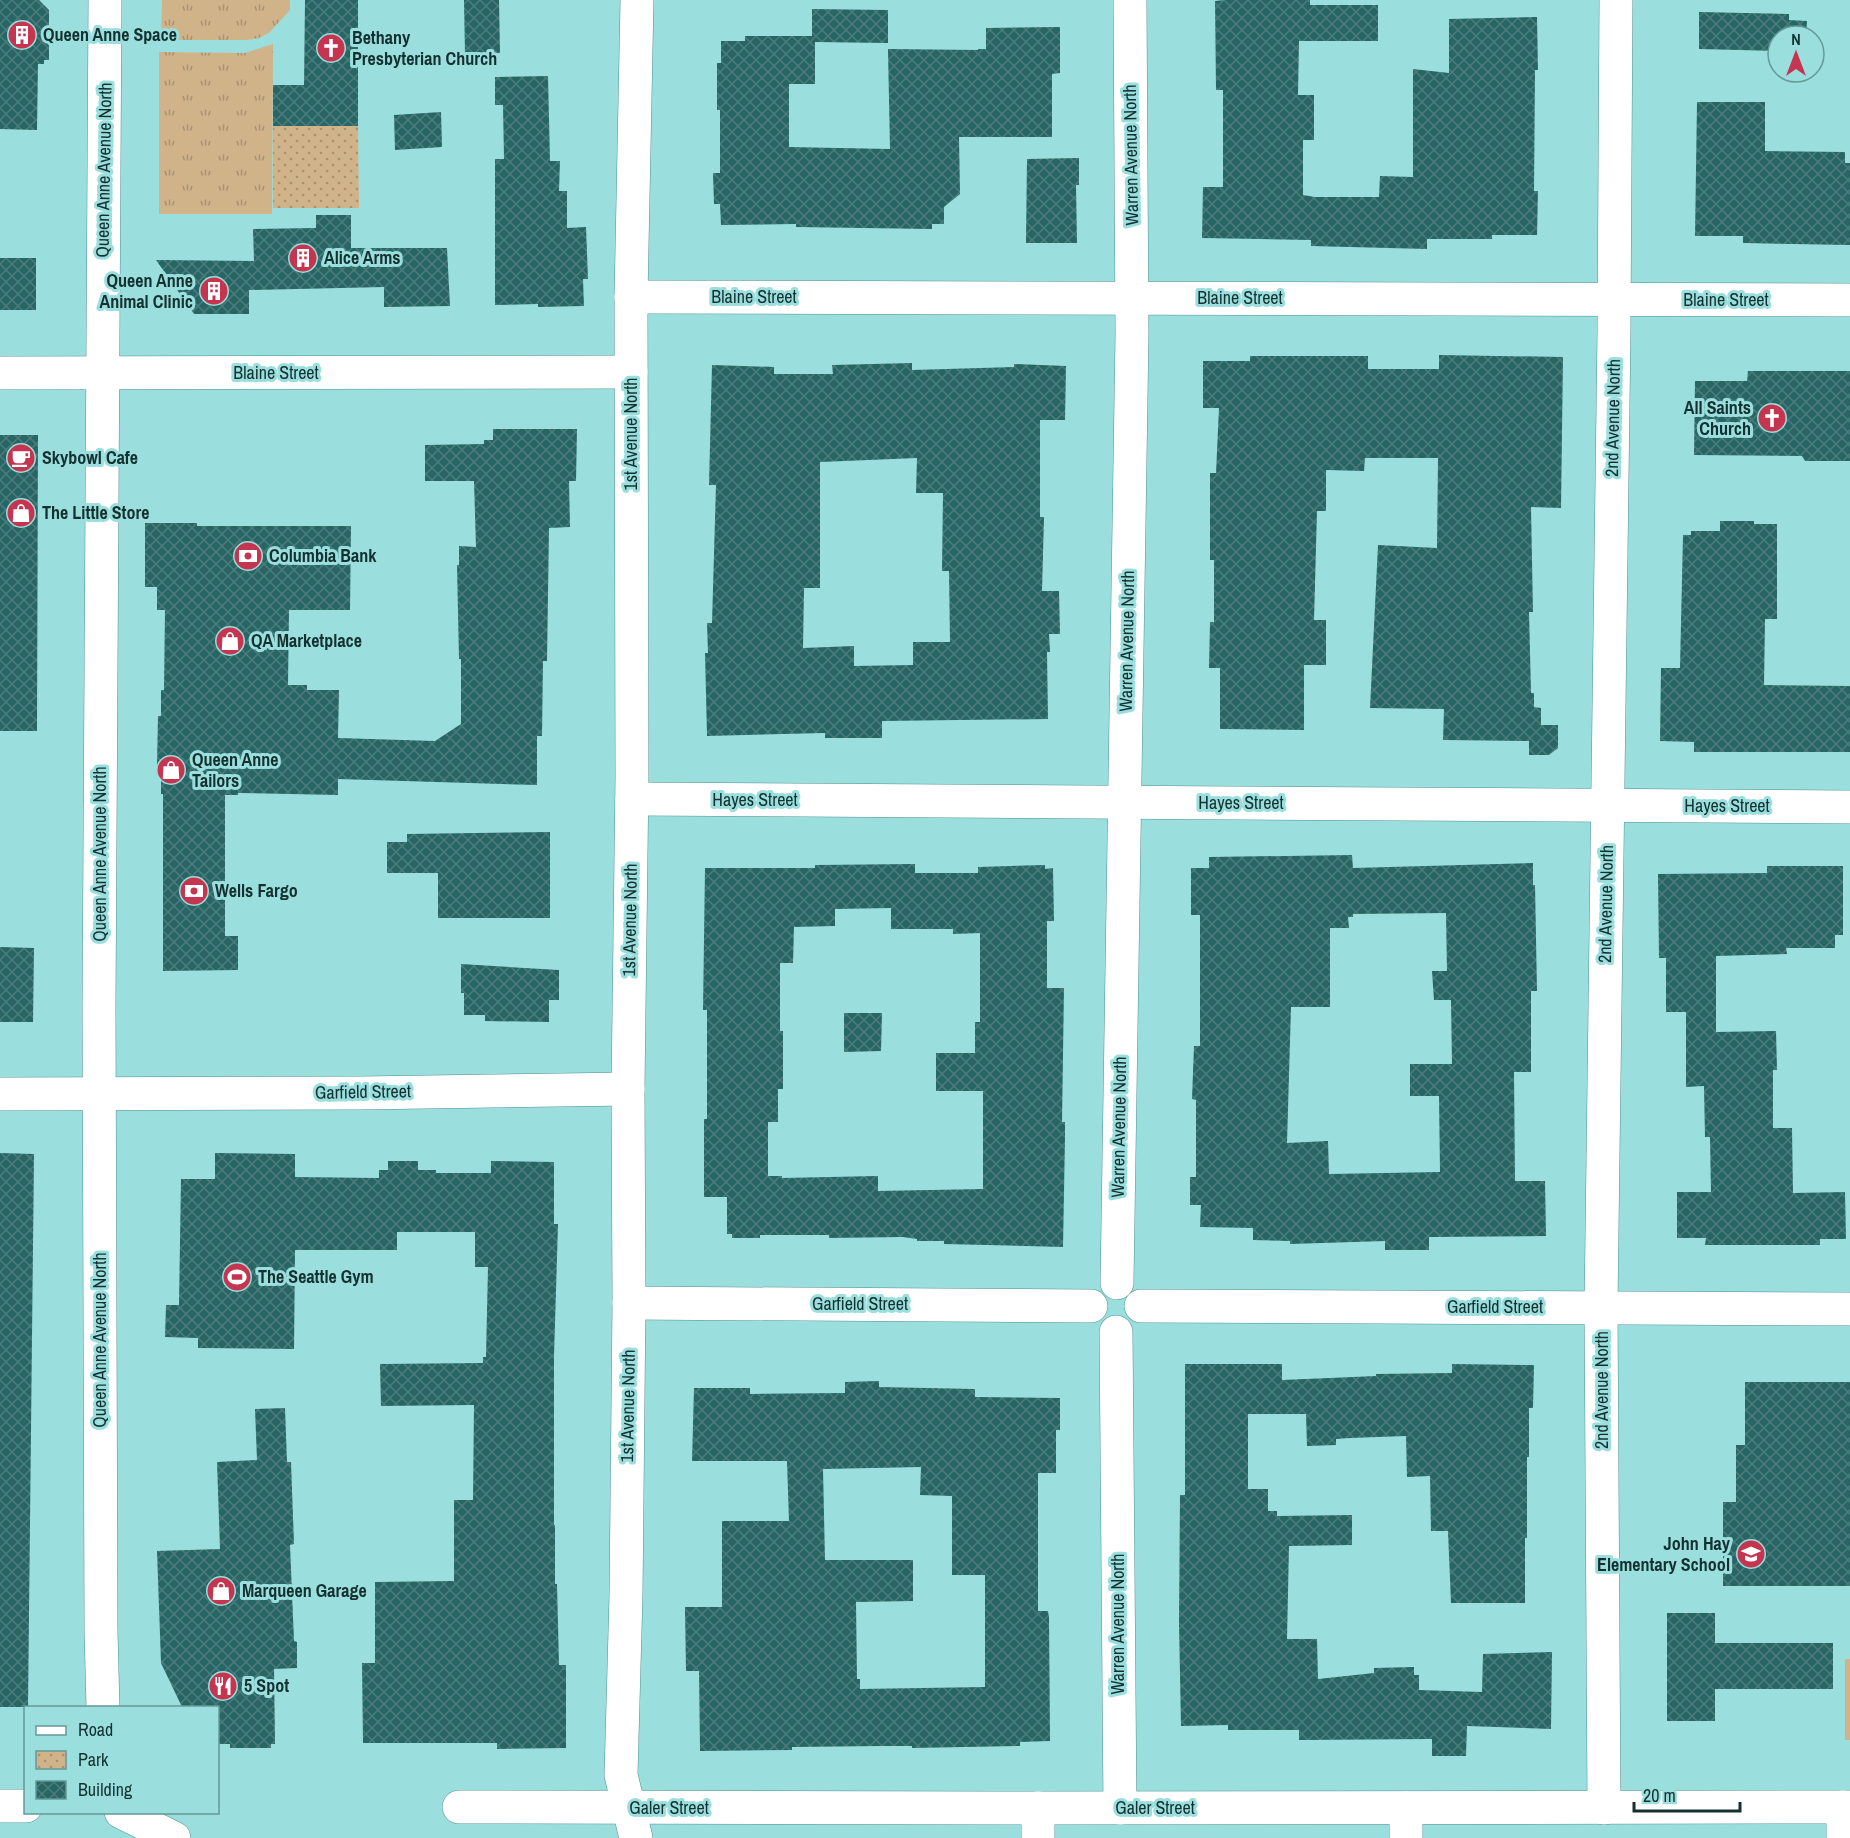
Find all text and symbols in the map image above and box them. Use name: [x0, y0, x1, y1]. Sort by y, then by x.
building icon: Queen Anne Space: [6, 19, 38, 51]
place label: Queen Anne Space: [43, 22, 177, 47]
north arrow: [1766, 24, 1826, 84]
place label: Bethany Presbyterian Church: [352, 25, 497, 71]
text: N: [1791, 28, 1801, 50]
church icon: Bethany Presbyterian Church: [315, 32, 347, 64]
street label: Queen Anne Avenue North: [89, 82, 118, 258]
street label: Warren Avenue North: [1117, 84, 1144, 226]
building icon: Alice Arms: [287, 242, 319, 274]
place label: Alice Arms: [324, 245, 401, 270]
place label: Queen Anne Animal Clinic: [99, 268, 193, 314]
building icon: Queen Anne Animal Clinic: [198, 275, 230, 307]
street label: Blaine Street: [711, 284, 797, 309]
street label: Blaine Street: [1197, 285, 1283, 310]
street label: Blaine Street: [1683, 287, 1769, 312]
street label: 2nd Avenue North: [1599, 359, 1626, 477]
street label: Blaine Street: [233, 360, 319, 385]
street label: 1st Avenue North: [618, 378, 643, 491]
place label: All Saints Church: [1684, 395, 1751, 441]
church icon: All Saints Church: [1756, 402, 1788, 434]
cafe icon: Skybowl Cafe: [5, 442, 37, 474]
place label: Skybowl Cafe: [42, 445, 138, 470]
shop icon: The Little Store: [5, 497, 37, 529]
place label: The Little Store: [42, 500, 149, 525]
bank icon: Columbia Bank: [232, 540, 264, 572]
place label: Columbia Bank: [269, 543, 377, 568]
street label: Warren Avenue North: [1113, 570, 1140, 712]
shop icon: QA Marketplace: [214, 625, 246, 657]
place label: QA Marketplace: [251, 628, 362, 653]
place label: Queen Anne Tailors: [192, 747, 278, 793]
shop icon: Queen Anne Tailors: [155, 754, 187, 786]
street label: Queen Anne Avenue North: [87, 766, 112, 942]
street label: Hayes Street: [712, 787, 798, 812]
street label: Hayes Street: [1198, 790, 1284, 815]
street label: Hayes Street: [1684, 793, 1770, 818]
street label: 2nd Avenue North: [1592, 845, 1619, 963]
street label: 1st Avenue North: [616, 863, 643, 977]
bank icon: Wells Fargo: [178, 875, 210, 907]
place label: Wells Fargo: [215, 878, 298, 903]
street label: Warren Avenue North: [1105, 1056, 1132, 1198]
street label: Garfield Street: [315, 1078, 411, 1105]
street label: Queen Anne Avenue North: [87, 1252, 112, 1428]
sports icon: The Seattle Gym: [221, 1261, 253, 1293]
place label: The Seattle Gym: [258, 1264, 374, 1289]
street label: Garfield Street: [812, 1291, 908, 1316]
street label: Garfield Street: [1447, 1294, 1543, 1319]
street label: 2nd Avenue North: [1589, 1331, 1614, 1449]
street label: 1st Avenue North: [614, 1349, 641, 1463]
place label: John Hay Elementary School: [1597, 1531, 1731, 1577]
school or university icon: John Hay Elementary School: [1735, 1538, 1767, 1570]
street label: Warren Avenue North: [1105, 1553, 1130, 1695]
shop icon: Marqueen Garage: [205, 1575, 237, 1607]
place label: Marqueen Garage: [242, 1578, 367, 1603]
restaurant icon: 5 Spot: [207, 1670, 239, 1702]
place label: 5 Spot: [244, 1673, 289, 1698]
legend: [24, 1706, 219, 1814]
text: Road: [78, 1717, 113, 1742]
text: Park: [78, 1747, 109, 1772]
scale bar: [1634, 1775, 1740, 1813]
text: Building: [78, 1777, 133, 1802]
text: 20 m: [1643, 1783, 1676, 1808]
street label: Galer Street: [629, 1795, 709, 1820]
street label: Galer Street: [1115, 1795, 1195, 1820]

